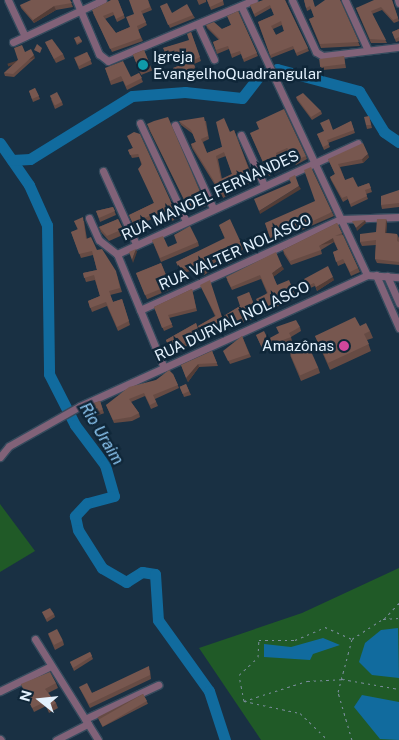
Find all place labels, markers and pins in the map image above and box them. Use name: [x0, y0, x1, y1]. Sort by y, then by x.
place label: Igreja EvangelhoQuadrangular: [153, 47, 322, 82]
marker: Igreja EvangelhoQuadrangular: [137, 59, 149, 71]
place label: Amazônas: [262, 337, 334, 355]
marker: Amazônas: [338, 340, 350, 352]

